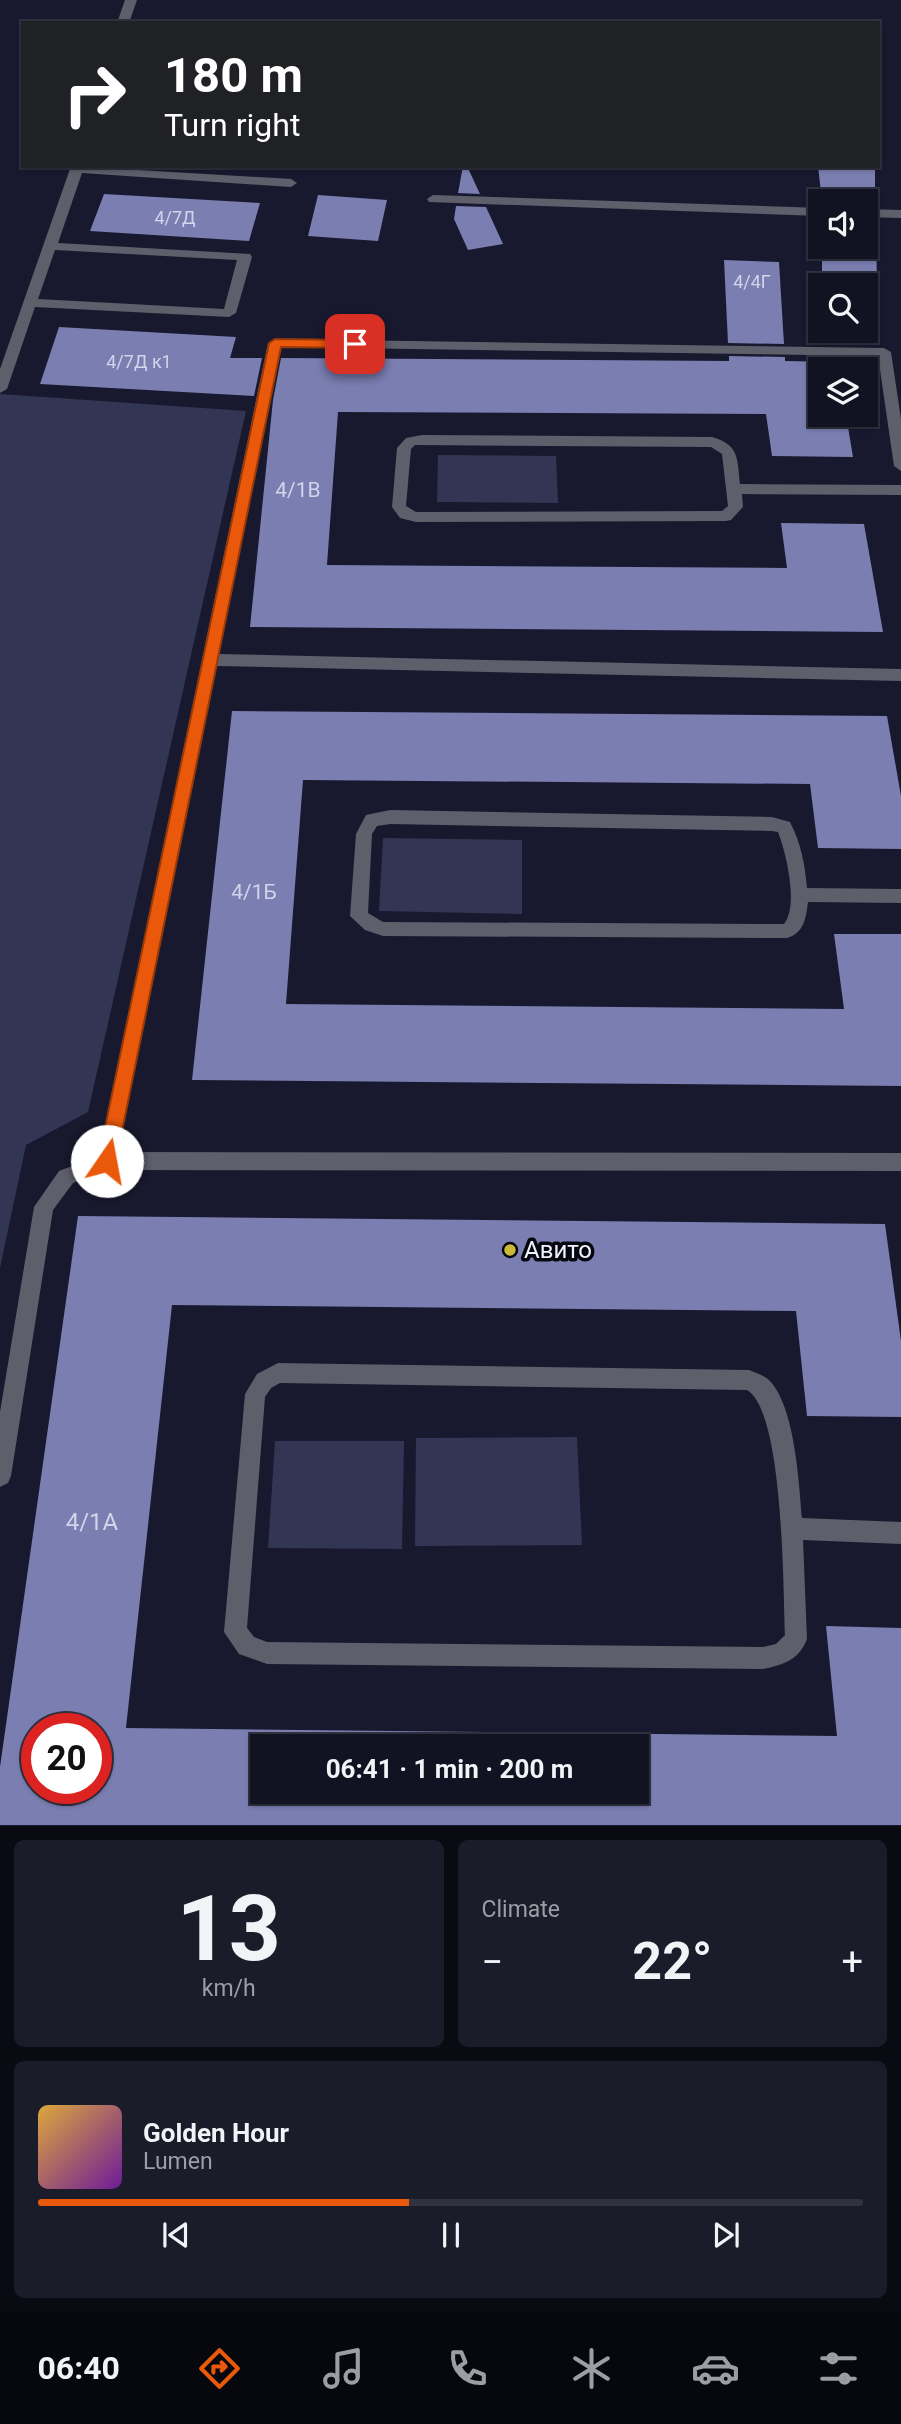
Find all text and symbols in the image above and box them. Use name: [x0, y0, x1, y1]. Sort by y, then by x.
text: 180 m: [164, 47, 303, 104]
icon: right: [49, 49, 140, 140]
text: Turn right: [164, 106, 300, 144]
map controls: [808, 189, 878, 427]
button: sound: [808, 189, 878, 259]
house number: 4/7Д: [154, 207, 196, 228]
house number: 4/4Г: [733, 271, 771, 292]
button: search: [808, 273, 878, 343]
pin: [325, 314, 385, 374]
icon: arrive: [336, 325, 374, 363]
house number: 4/7Д к1: [106, 351, 172, 372]
button: layers: [808, 357, 878, 427]
house number: 4/1В: [275, 478, 321, 502]
house number: 4/1Б: [231, 880, 277, 904]
position arrow: [70, 1124, 144, 1198]
place label: Авито: [524, 1236, 592, 1264]
marker: Авито: [502, 1242, 518, 1258]
house number: 4/1А: [66, 1508, 119, 1536]
speed limit sign: 20: [21, 1713, 112, 1804]
text: 06:41 · 1 min · 200 m: [326, 1754, 573, 1784]
text: 13: [177, 1876, 281, 1982]
text: Climate: [482, 1896, 560, 1923]
text: 22°: [632, 1931, 712, 1992]
text: −: [482, 1940, 503, 1984]
text: +: [841, 1940, 863, 1984]
text: km/h: [202, 1975, 256, 2002]
text: Golden Hour: [143, 2118, 289, 2148]
text: Lumen: [143, 2148, 213, 2175]
icon: previous: [157, 2216, 195, 2254]
icon: pause: [432, 2216, 470, 2254]
icon: next: [707, 2216, 745, 2254]
icon: directions: [195, 2344, 244, 2393]
icon: music: [319, 2344, 368, 2393]
icon: phone: [443, 2344, 492, 2393]
icon: climate: [567, 2344, 616, 2393]
icon: car: [691, 2344, 740, 2393]
icon: filters: [814, 2344, 863, 2393]
text: 06:40: [37, 2349, 120, 2387]

